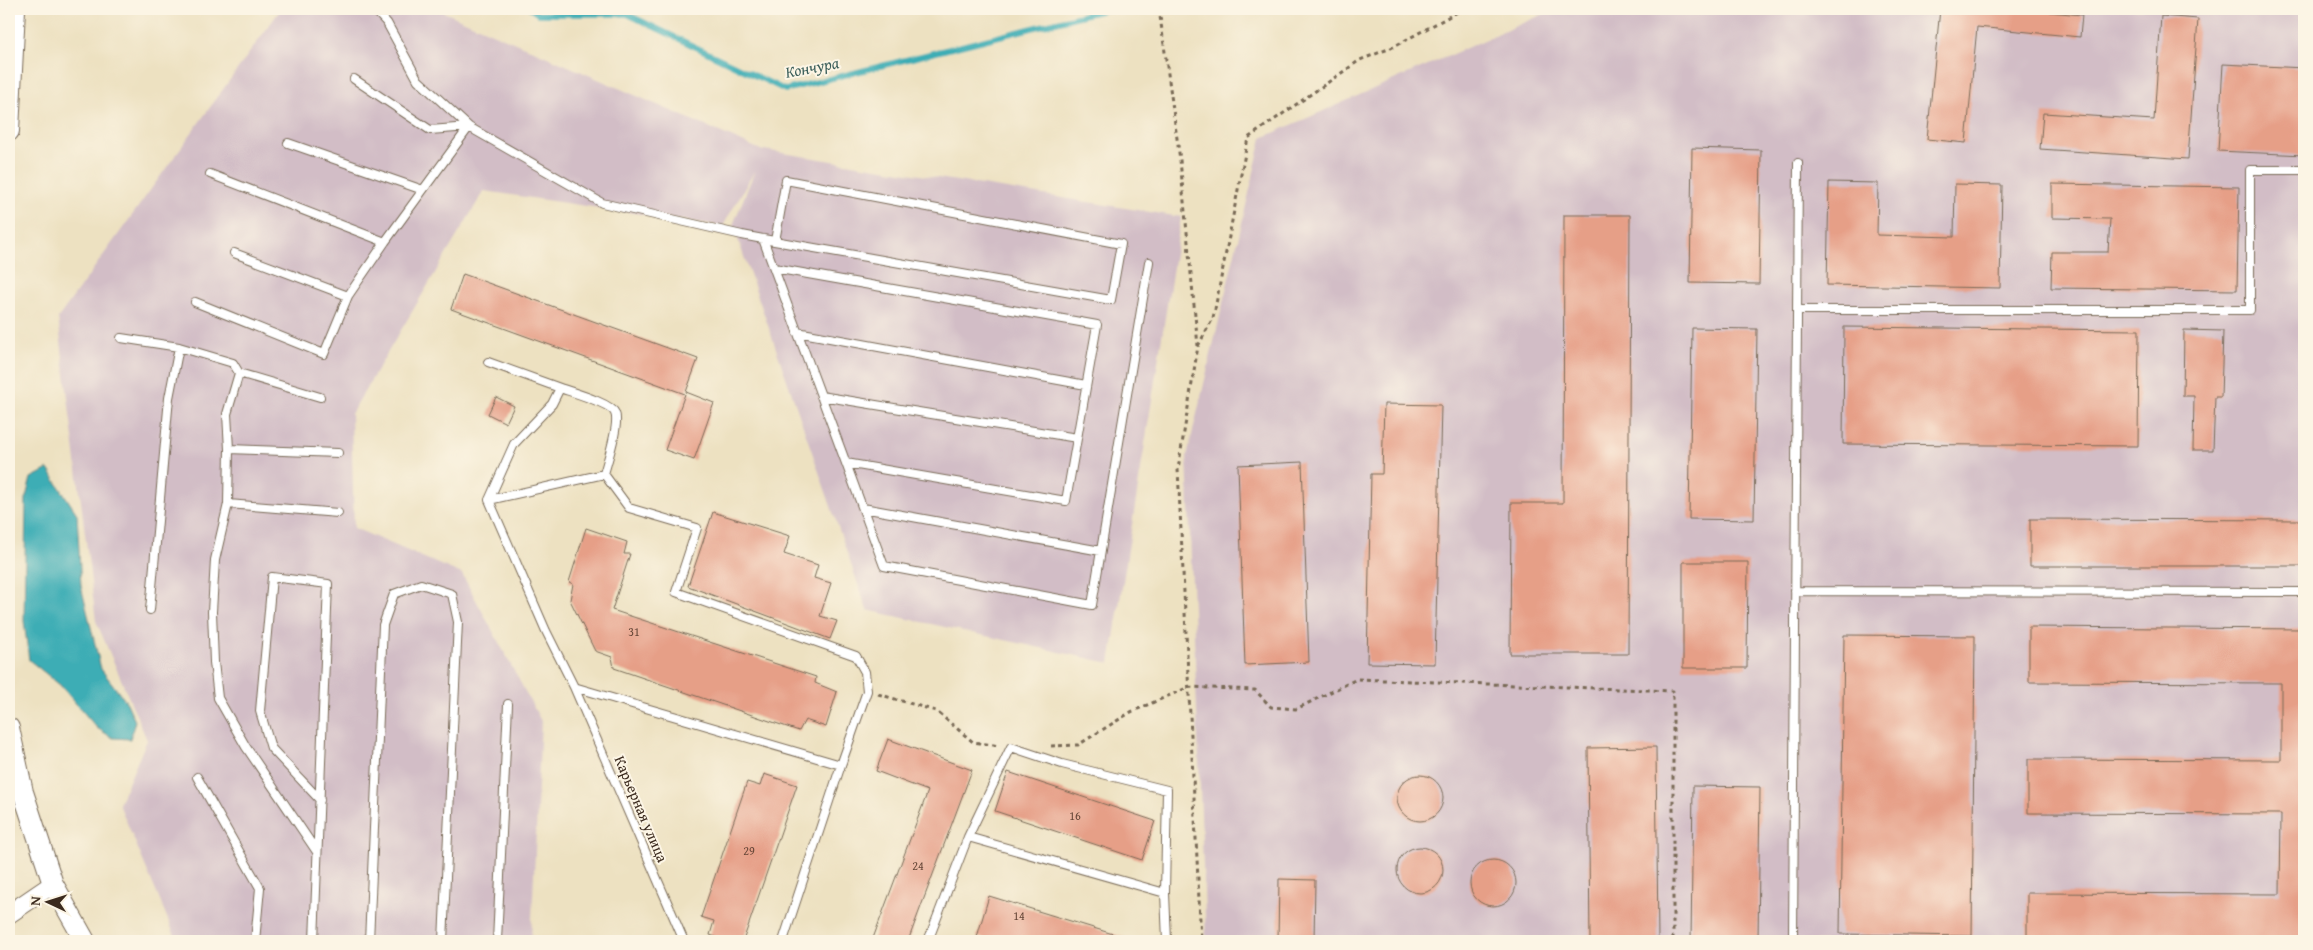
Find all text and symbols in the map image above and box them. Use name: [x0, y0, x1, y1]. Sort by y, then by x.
water label: Кончура: [783, 50, 841, 84]
house number: 31: [628, 623, 640, 640]
street label: Карьерная улица: [610, 752, 674, 866]
house number: 16: [1069, 807, 1081, 824]
house number: 29: [743, 842, 755, 859]
house number: 24: [912, 857, 924, 874]
north arrow: [22, 878, 72, 928]
text: N: [25, 895, 45, 906]
house number: 14: [1013, 907, 1025, 924]

